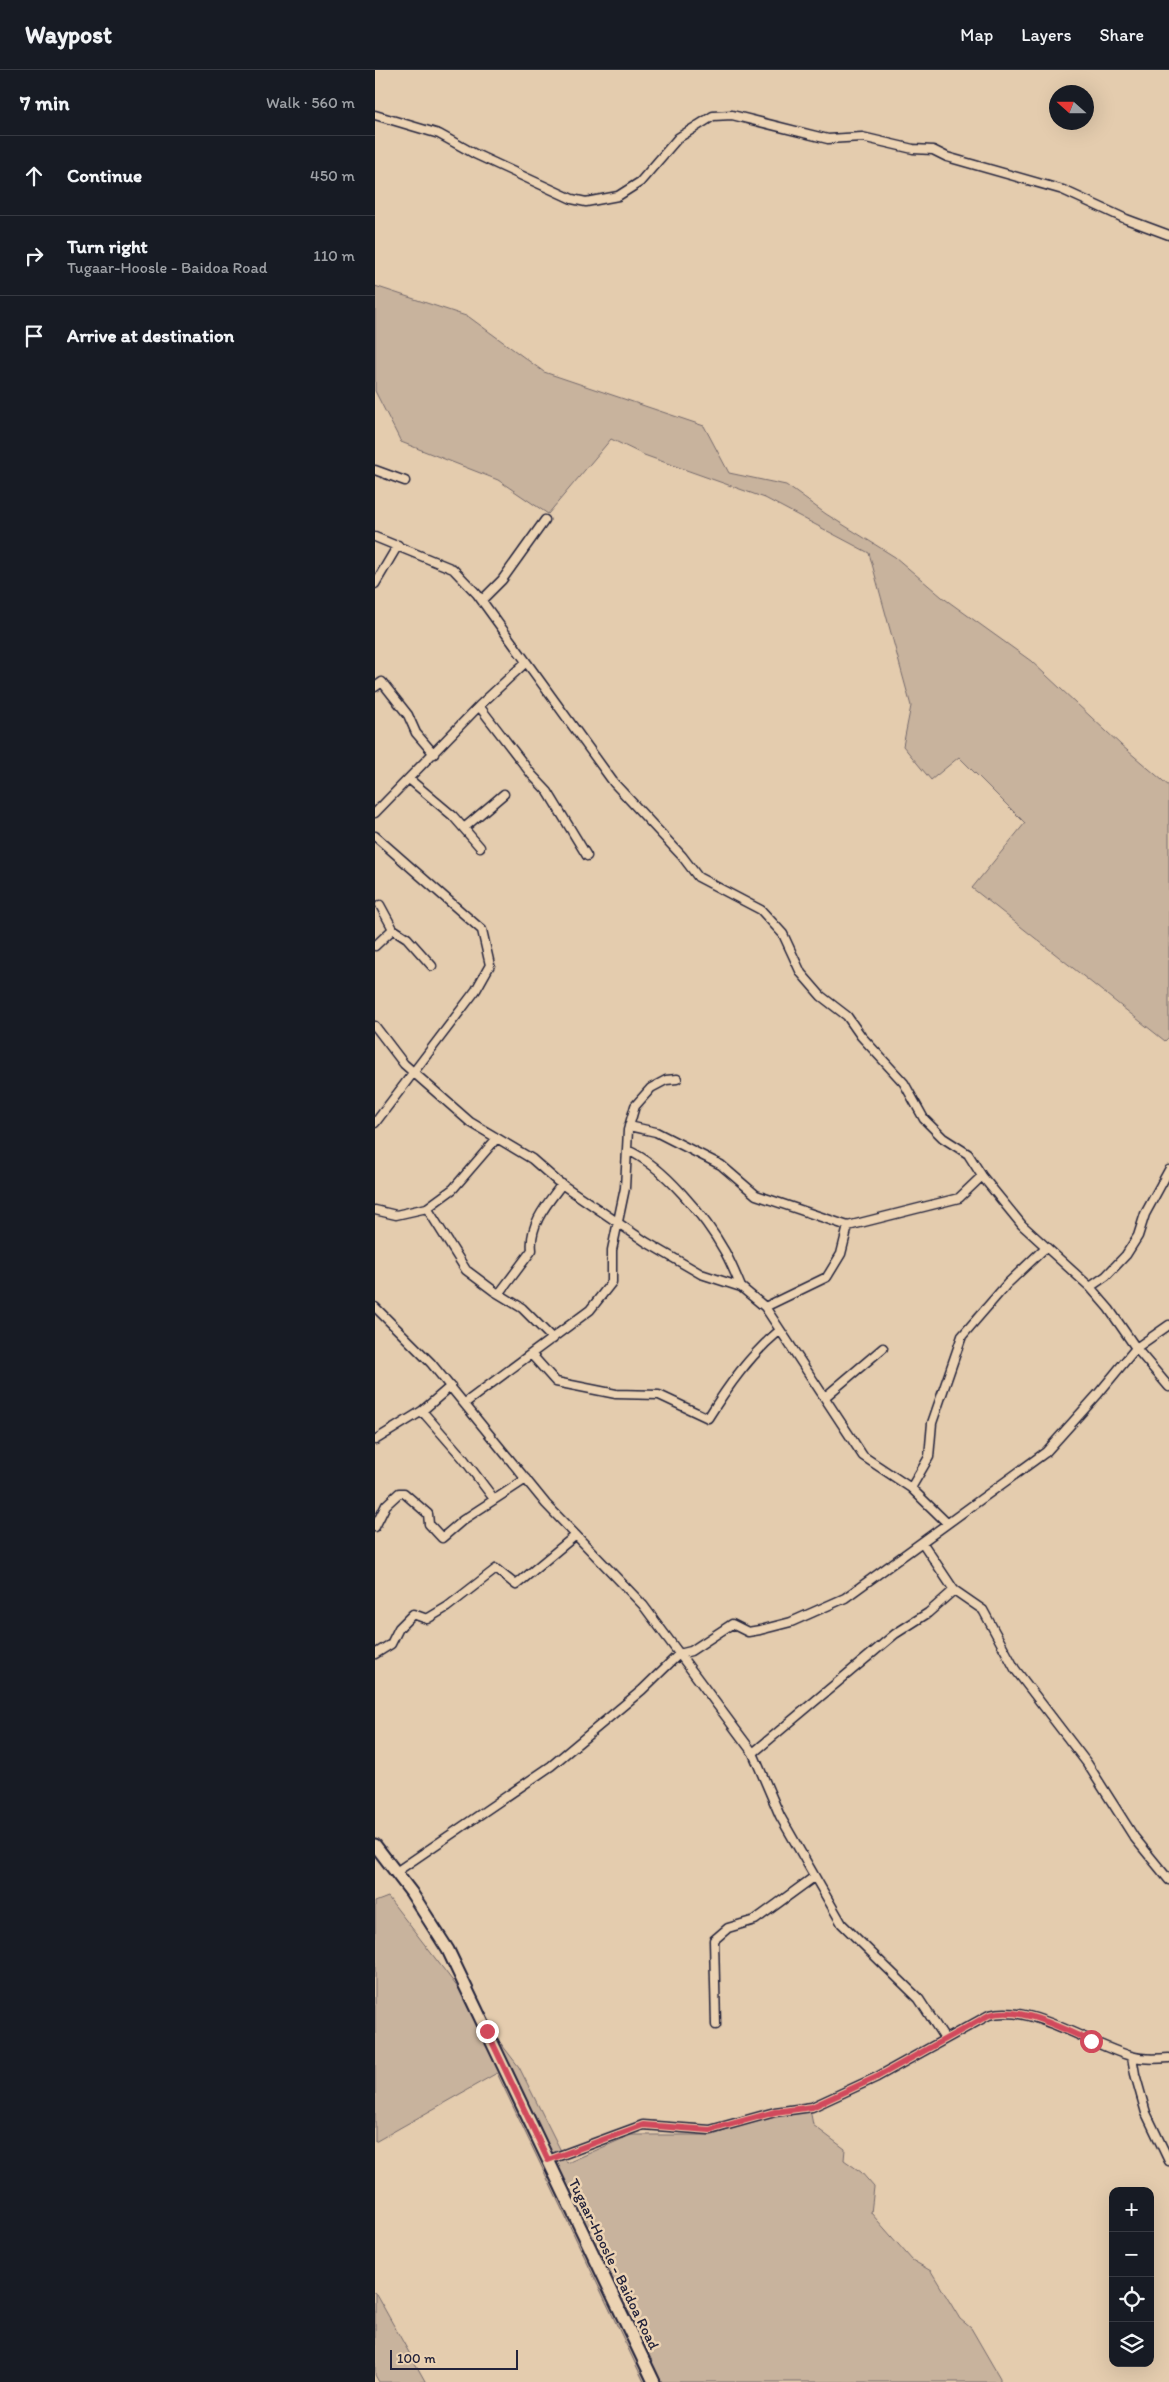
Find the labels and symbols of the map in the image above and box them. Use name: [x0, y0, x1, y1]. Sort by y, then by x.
north arrow: [1049, 85, 1094, 130]
route end: [476, 2020, 499, 2043]
route start: [1080, 2030, 1103, 2053]
street label: Tugaar-Hoosle - Baidoa Road: [565, 2176, 664, 2353]
scale bar: [390, 2347, 517, 2370]

